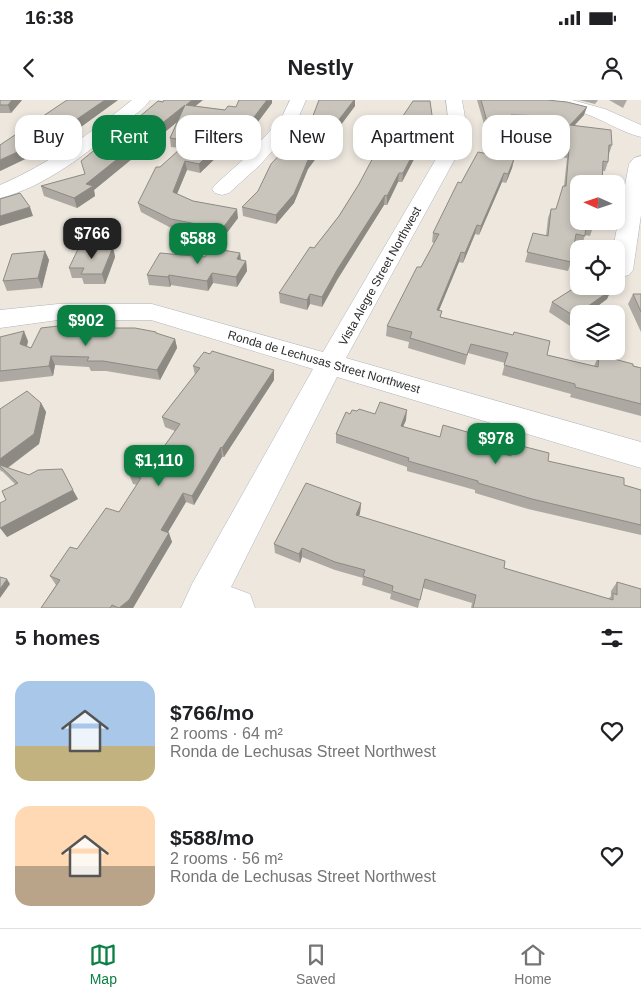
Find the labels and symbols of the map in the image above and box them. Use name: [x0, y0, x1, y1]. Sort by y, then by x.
north arrow: [570, 175, 625, 230]
street label: Vista Alegre Street Northwest: [336, 204, 424, 348]
pin: $766: [62, 218, 122, 260]
pin: $588: [168, 222, 228, 265]
pin: $902: [56, 304, 116, 347]
street label: Ronda de Lechusas Street Northwest: [226, 328, 422, 396]
pin: $978: [466, 422, 526, 465]
pin: $1,110: [118, 444, 200, 487]

